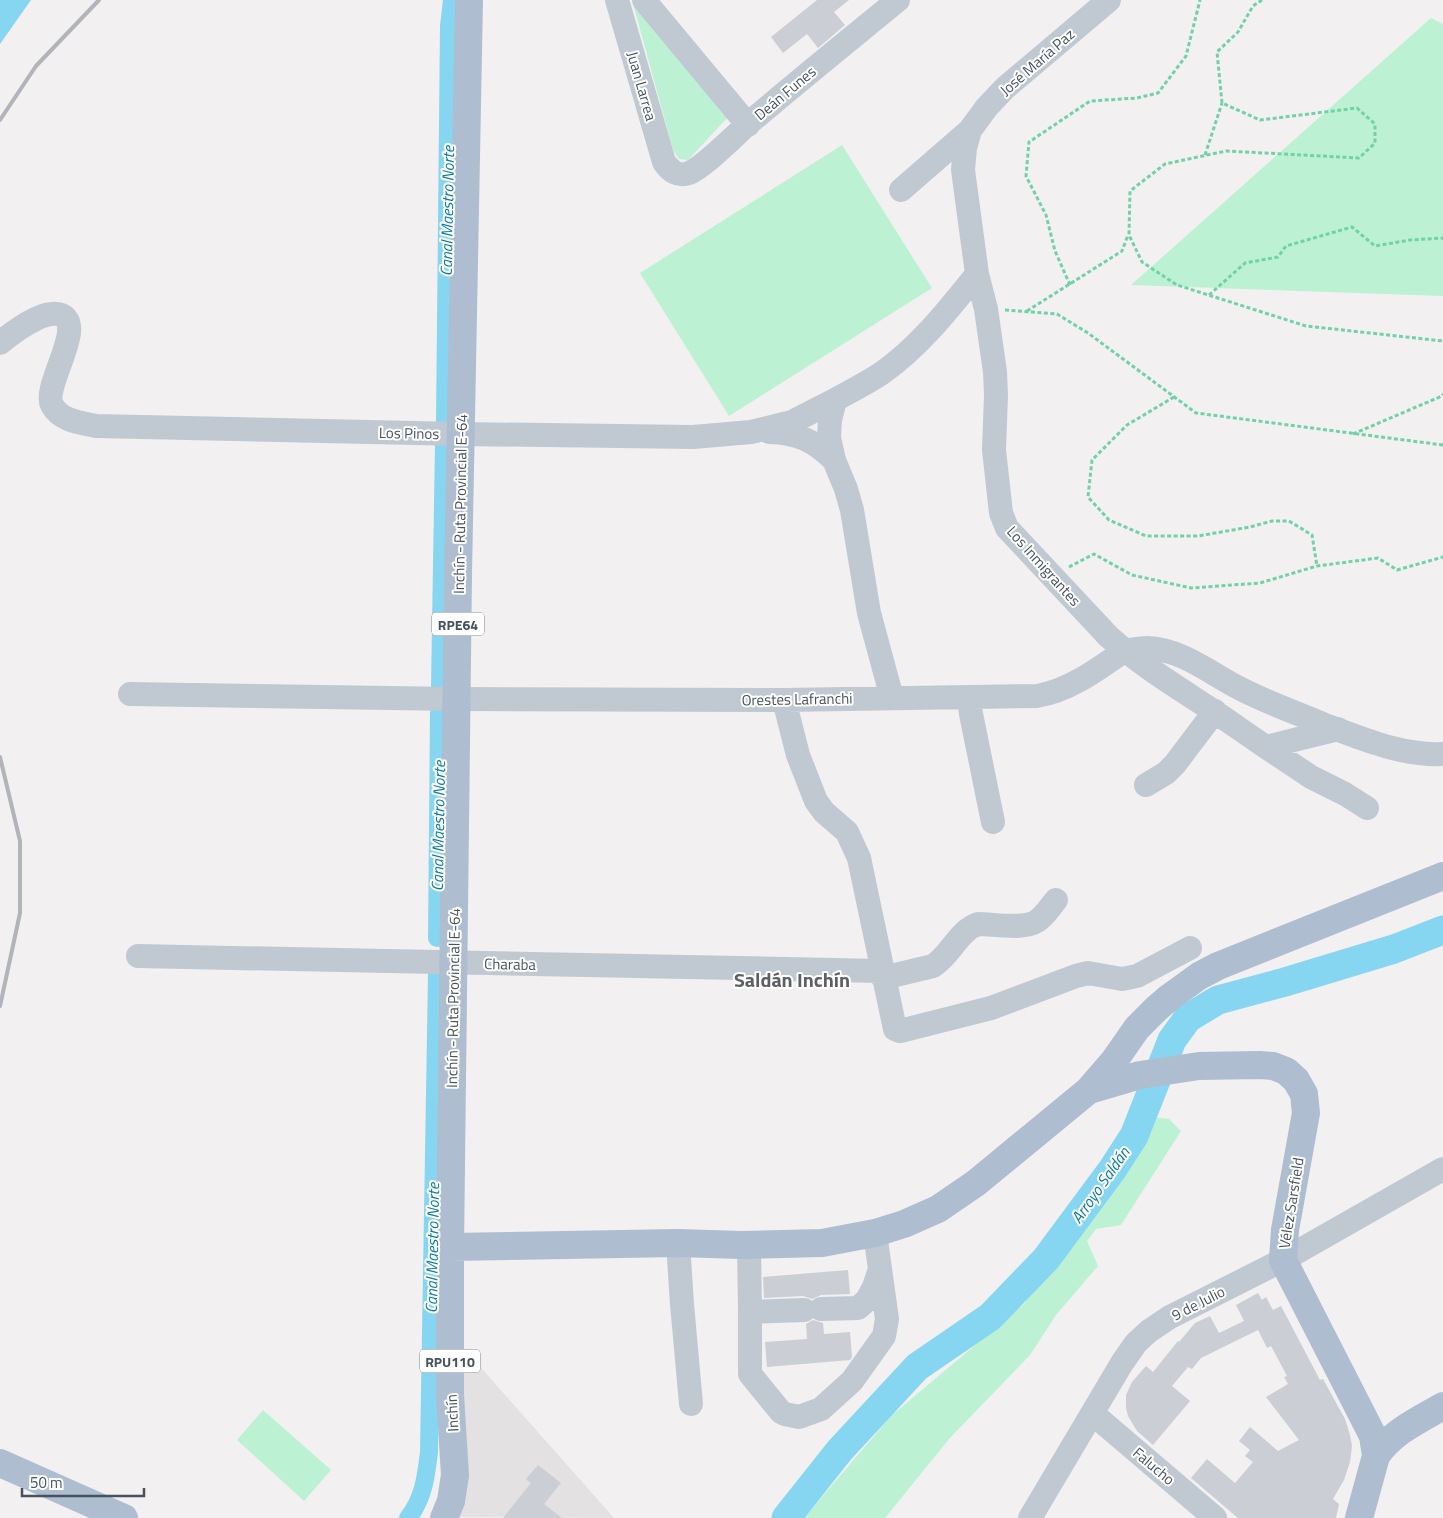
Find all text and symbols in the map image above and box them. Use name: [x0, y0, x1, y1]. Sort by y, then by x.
street label: José María Paz: [995, 23, 1080, 101]
street label: Juan Larrea: [621, 49, 663, 124]
street label: Deán Funes: [749, 60, 821, 126]
water label: Canal Maestro Norte: [434, 144, 460, 276]
street label: Inchín - Ruta Provincial E-64: [447, 414, 473, 594]
street label: Los Pinos: [379, 421, 439, 445]
street label: Los Inmigrantes: [1002, 521, 1086, 611]
road number: RPE64: [432, 612, 484, 636]
street label: Orestes Lafranchi: [741, 687, 853, 711]
water label: Canal Maestro Norte: [425, 759, 451, 891]
street label: Inchín - Ruta Provincial E-64: [440, 908, 466, 1088]
street label: Charaba: [484, 952, 537, 976]
district label: Saldán Inchín: [734, 964, 850, 995]
water label: Arroyo Saldán: [1065, 1141, 1136, 1228]
street label: Vélez Sarsfield: [1272, 1156, 1310, 1250]
water label: Canal Maestro Norte: [419, 1181, 445, 1313]
street label: 9 de Julio: [1167, 1280, 1229, 1326]
road number: RPU110: [420, 1350, 480, 1372]
street label: Inchín: [440, 1394, 464, 1432]
street label: Falucho: [1128, 1441, 1180, 1491]
scale bar: [22, 1466, 145, 1498]
text: 50 m: [30, 1471, 63, 1494]

